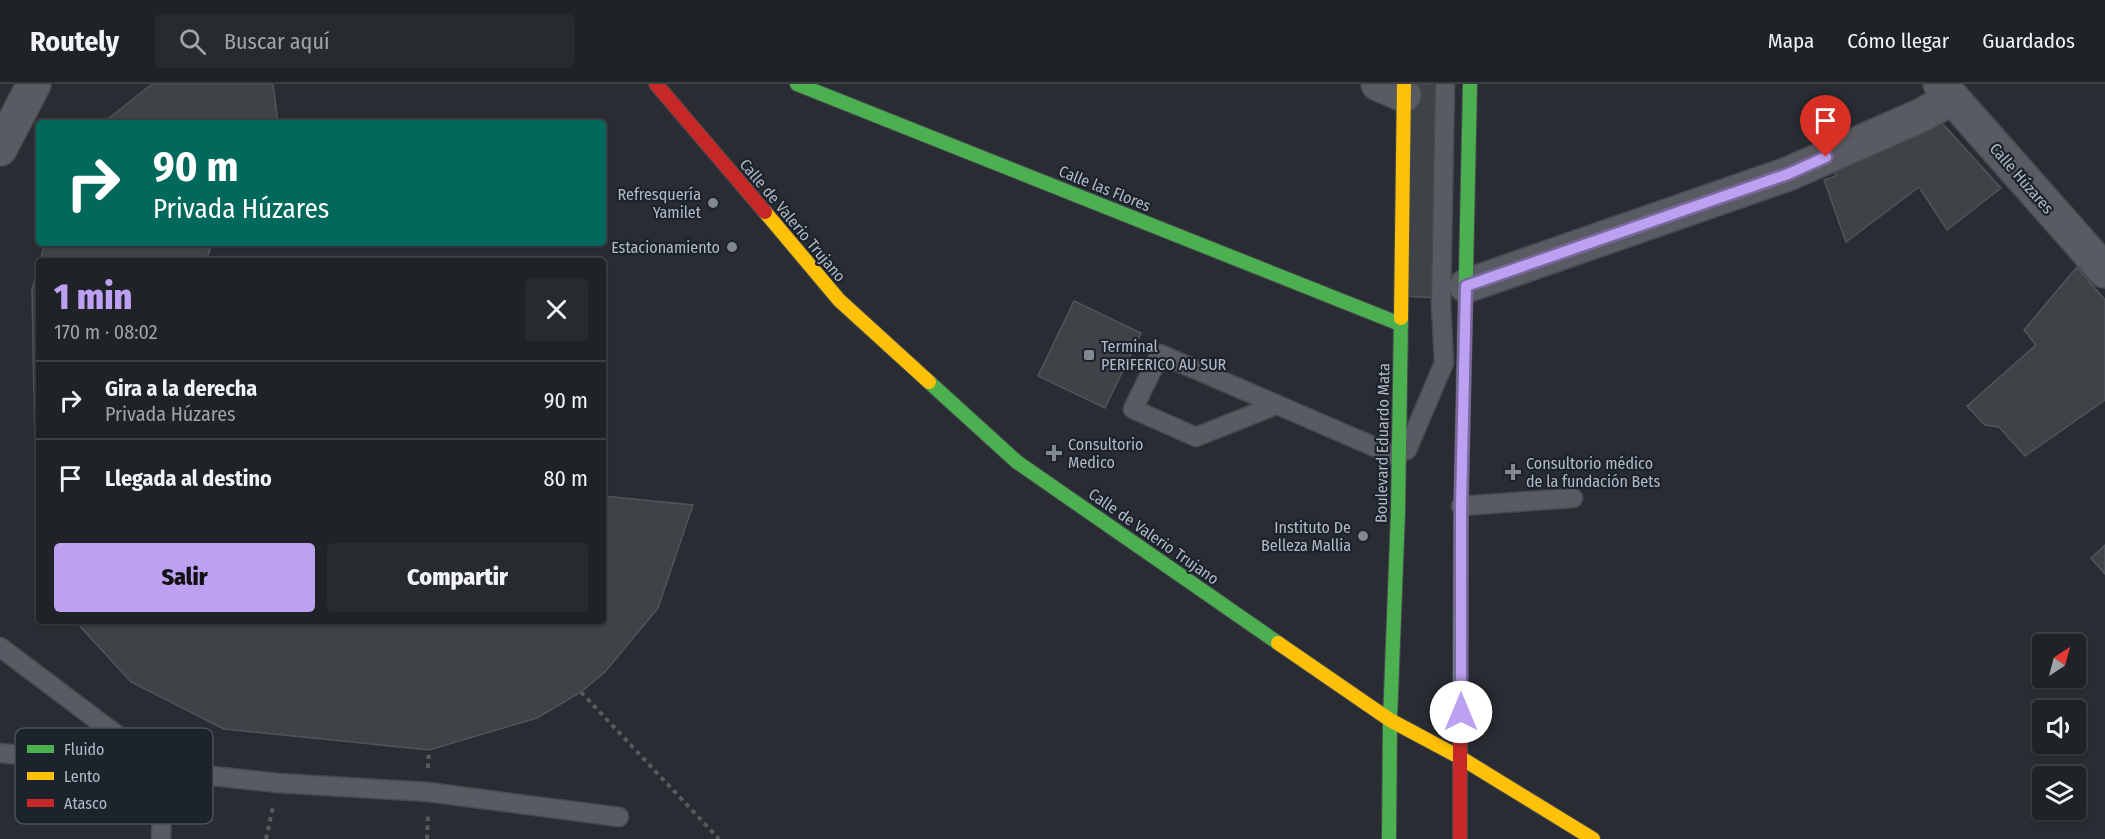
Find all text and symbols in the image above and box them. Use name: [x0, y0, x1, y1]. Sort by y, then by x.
search box: [155, 14, 575, 68]
text: Routely: [30, 25, 119, 58]
icon: search: [176, 25, 209, 58]
text: Buscar aquí: [224, 28, 329, 55]
text: Mapa: [1768, 28, 1814, 54]
text: Cómo llegar: [1847, 28, 1949, 54]
text: Guardados: [1982, 28, 2075, 54]
pin: [1800, 95, 1851, 157]
icon: arrive: [1809, 104, 1842, 137]
street label: Calle Húzares: [1986, 139, 2058, 218]
text: 90 m: [153, 142, 238, 192]
icon: right: [54, 144, 132, 222]
street label: Calle de Valerio Trujano: [736, 155, 850, 286]
street label: Calle las Flores: [1056, 161, 1154, 216]
place label: Refresquería Yamilet: [618, 185, 702, 222]
text: Privada Húzares: [153, 193, 329, 225]
marker: Refresquería Yamilet: [706, 196, 720, 210]
place label: Estacionamiento: [611, 238, 720, 257]
marker: Estacionamiento: [725, 240, 739, 254]
text: 1 min: [54, 275, 132, 319]
button: close: [525, 278, 588, 341]
text: 170 m · 08:02: [54, 320, 158, 344]
place label: Terminal PERIFERICO AU SUR: [1101, 337, 1227, 374]
marker: Terminal PERIFERICO AU SUR: [1082, 348, 1096, 362]
street label: Boulevard Eduardo Mata: [1372, 363, 1393, 523]
text: Gira a la derecha: [105, 375, 257, 402]
icon: right: [54, 384, 87, 417]
text: 90 m: [544, 387, 588, 414]
text: Privada Húzares: [105, 402, 236, 426]
place label: Consultorio Medico: [1068, 435, 1144, 472]
marker: Consultorio Medico: [1045, 444, 1063, 462]
place label: Consultorio médico de la fundación Bets: [1526, 454, 1660, 491]
icon: arrive: [54, 462, 87, 495]
marker: Consultorio médico de la fundación Bets: [1504, 463, 1522, 481]
text: Llegada al destino: [105, 465, 272, 492]
text: 80 m: [543, 465, 588, 492]
street label: Calle de Valerio Trujano: [1085, 484, 1222, 589]
place label: Instituto De Belleza Mallia: [1261, 518, 1351, 555]
marker: Instituto De Belleza Mallia: [1356, 529, 1370, 543]
button: Salir: [54, 543, 315, 612]
button: Compartir: [327, 543, 588, 612]
north arrow: [2032, 634, 2086, 688]
map controls: [2032, 634, 2086, 820]
position arrow: [1429, 680, 1493, 744]
button: sound: [2032, 700, 2086, 754]
legend: [15, 728, 213, 824]
text: Fluido: [64, 740, 104, 759]
button: layers: [2032, 766, 2086, 820]
text: Lento: [64, 767, 100, 786]
text: Atasco: [64, 794, 107, 813]

